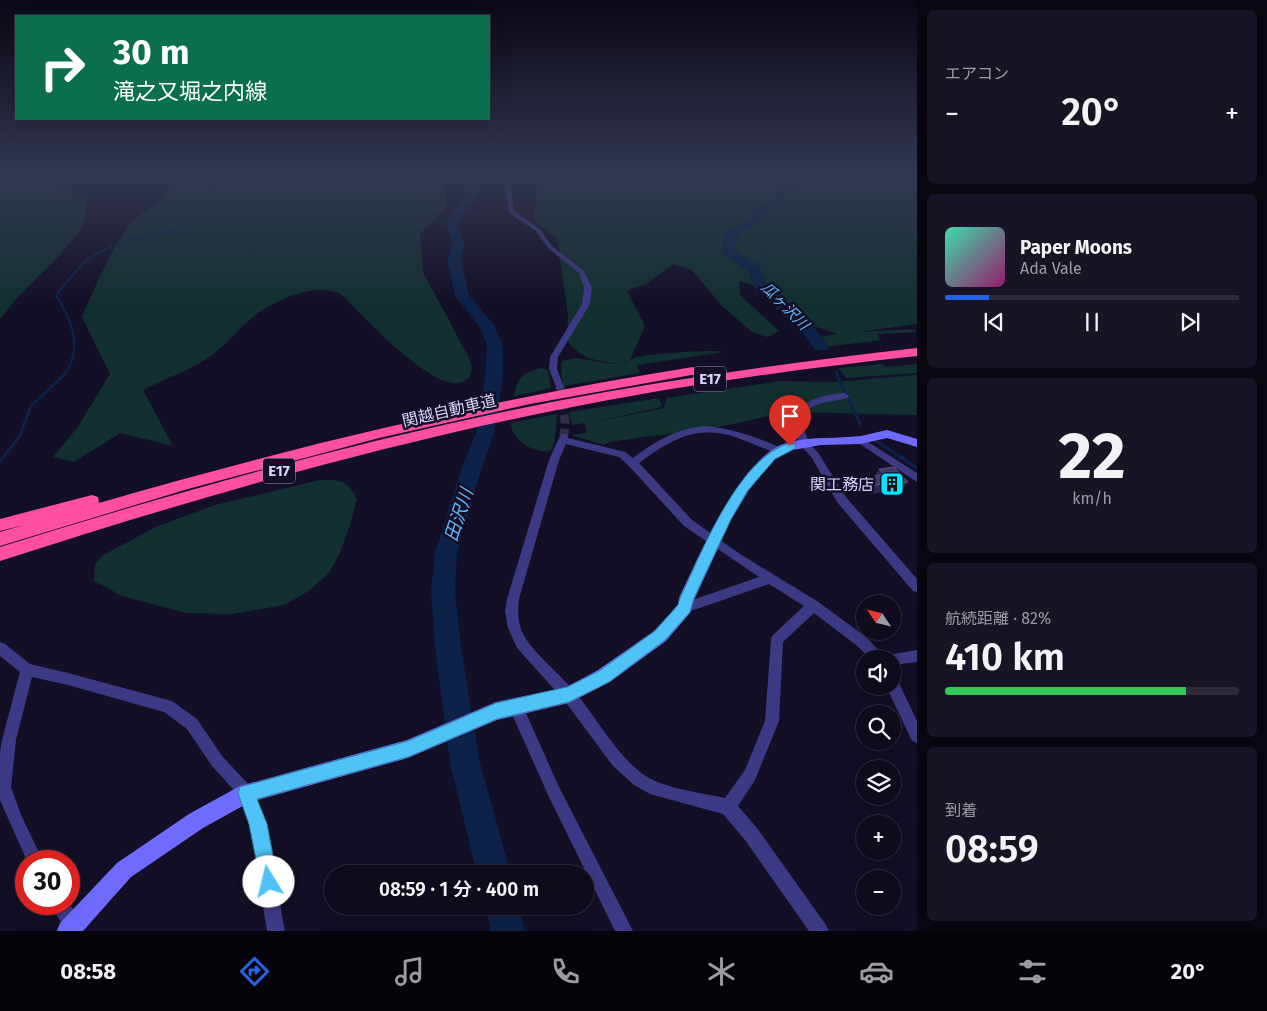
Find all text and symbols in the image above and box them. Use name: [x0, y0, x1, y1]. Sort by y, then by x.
text: 30 m: [113, 31, 190, 73]
icon: right: [30, 35, 95, 100]
text: エアコン: [945, 64, 1009, 83]
text: 滝之又堀之内線: [113, 78, 267, 105]
text: 20°: [1061, 89, 1123, 135]
text: −: [945, 97, 959, 130]
text: +: [1225, 97, 1239, 130]
text: Paper Moons: [1020, 236, 1132, 259]
text: Ada Vale: [1020, 259, 1082, 278]
water label: 瓜ヶ沢川: [757, 278, 814, 335]
icon: previous: [980, 308, 1008, 336]
icon: pause: [1078, 308, 1106, 336]
icon: next: [1176, 308, 1204, 336]
road number: E17: [694, 366, 726, 392]
street label: 関越自動車道: [400, 390, 498, 431]
pin: [769, 395, 811, 446]
icon: arrive: [776, 402, 804, 430]
text: 22: [1058, 417, 1126, 495]
road number: E17: [263, 458, 295, 484]
building icon: 関工務店: [879, 471, 905, 497]
place label: 関工務店: [810, 475, 874, 494]
water label: 田沢川: [440, 484, 478, 544]
text: km/h: [1072, 489, 1112, 508]
north arrow: [856, 595, 901, 640]
map controls: [856, 595, 901, 915]
text: 航続距離 · 82%: [945, 609, 1051, 628]
text: 410 km: [945, 634, 1065, 680]
button: sound: [856, 650, 901, 695]
button: search: [856, 705, 901, 750]
button: layers: [856, 760, 901, 805]
text: 到着: [945, 801, 977, 820]
button: +: [856, 815, 901, 860]
text: 08:59: [945, 826, 1039, 872]
speed limit sign: 30: [15, 850, 80, 915]
position arrow: [242, 855, 294, 907]
button: −: [856, 870, 901, 915]
text: 08:59 · 1 分 · 400 m: [379, 878, 539, 901]
icon: directions: [237, 954, 272, 989]
icon: music: [392, 954, 427, 989]
icon: phone: [548, 954, 583, 989]
icon: climate: [704, 954, 739, 989]
icon: car: [859, 954, 894, 989]
icon: filters: [1015, 954, 1050, 989]
text: 08:58: [60, 958, 116, 985]
text: 20°: [1171, 958, 1207, 985]

